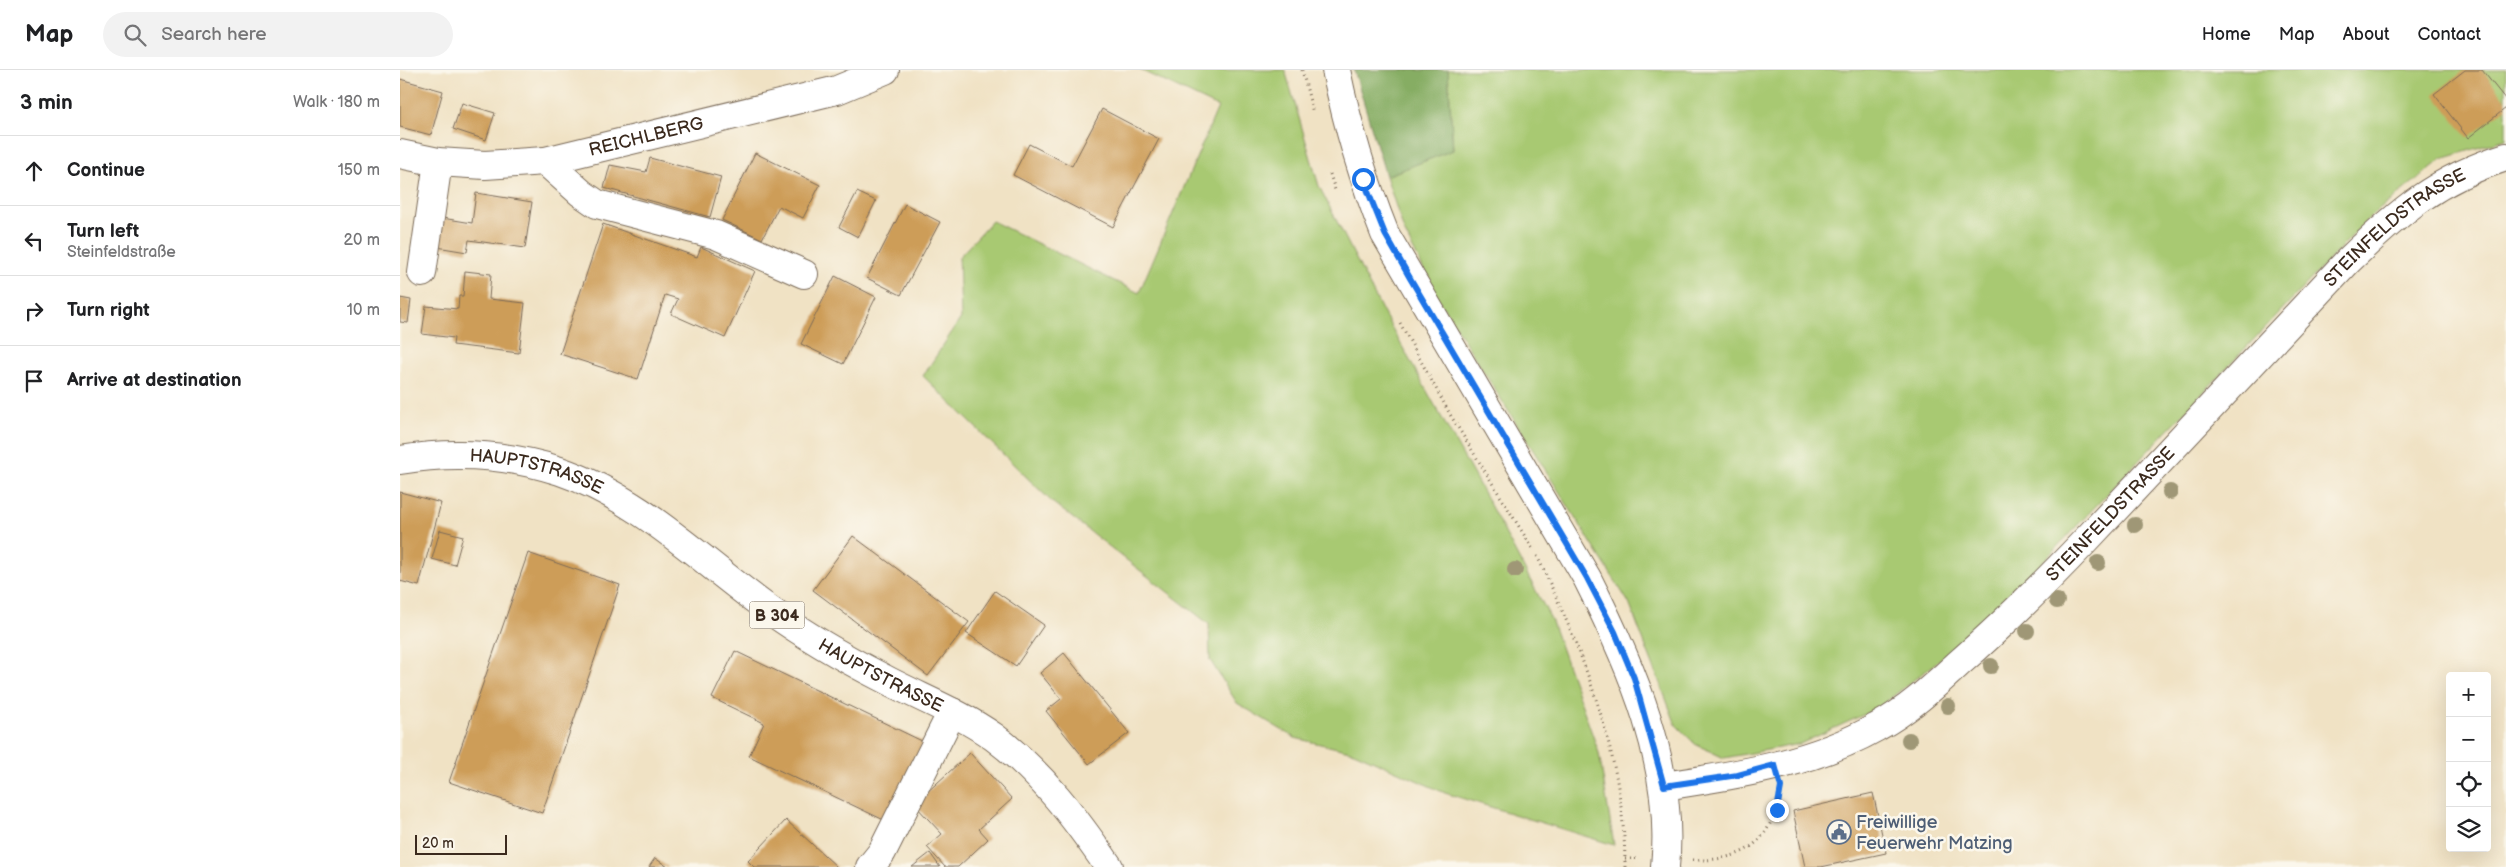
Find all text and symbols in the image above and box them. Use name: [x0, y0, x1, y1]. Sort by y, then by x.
search box: [103, 12, 453, 57]
text: Map: [25, 20, 73, 49]
icon: search: [121, 21, 149, 49]
text: Search here: [161, 23, 267, 46]
text: Home: [2202, 24, 2251, 45]
text: Map: [2279, 24, 2315, 45]
text: About: [2343, 24, 2390, 45]
text: Contact: [2418, 24, 2481, 45]
text: 3 min: [20, 90, 73, 115]
text: Walk · 180 m: [293, 93, 380, 112]
street label: REICHLBERG: [587, 113, 706, 161]
icon: ahead: [20, 157, 48, 185]
text: Continue: [67, 159, 145, 182]
text: 150 m: [338, 161, 380, 180]
street label: STEINFELDSTRASSE: [2320, 164, 2469, 291]
route start: [1352, 168, 1375, 191]
text: Turn left: [67, 220, 139, 243]
icon: left: [20, 227, 48, 255]
text: 20 m: [344, 231, 380, 250]
text: Steinfeldstraße: [67, 243, 176, 262]
icon: right: [20, 297, 48, 325]
text: Turn right: [67, 299, 150, 322]
text: 10 m: [347, 301, 380, 320]
icon: arrive: [20, 367, 48, 395]
text: Arrive at destination: [67, 369, 242, 392]
street label: STEINFELDSTRASSE: [2042, 443, 2179, 586]
street label: HAUPTSTRASSE: [469, 445, 607, 499]
road number: B 304: [750, 602, 804, 628]
street label: HAUPTSTRASSE: [814, 635, 947, 717]
map controls: [2446, 672, 2491, 852]
button: +: [2446, 672, 2491, 717]
button: −: [2446, 717, 2491, 762]
button: locate: [2446, 762, 2491, 807]
route end: [1766, 799, 1789, 822]
button: layers: [2446, 807, 2491, 852]
place label: Freiwillige Feuerwehr Matzing: [1856, 812, 2013, 854]
public building icon: Freiwillige Feuerwehr Matzing: [1826, 819, 1852, 845]
scale bar: [415, 832, 508, 855]
text: 20 m: [422, 835, 454, 852]

